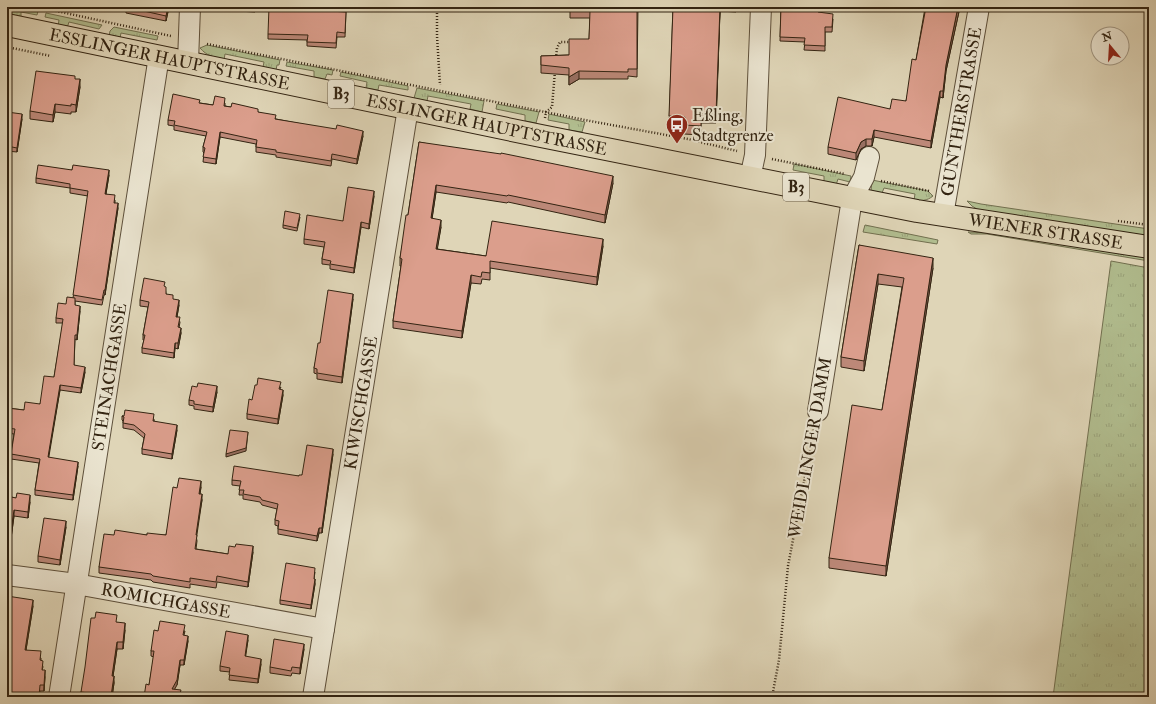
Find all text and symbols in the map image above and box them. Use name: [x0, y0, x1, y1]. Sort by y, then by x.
street label: ESSLINGER HAUPTSTRASSE: [47, 24, 292, 94]
street label: GUNTHERSTRASSE: [936, 25, 986, 198]
north arrow: [1090, 26, 1130, 66]
text: N: [1099, 29, 1115, 45]
road number: B3: [328, 80, 354, 108]
street label: ESSLINGER HAUPTSTRASSE: [364, 89, 609, 159]
place label: Eßling, Stadtgrenze: [692, 105, 774, 146]
bus stop icon: Eßling, Stadtgrenze: [664, 112, 690, 145]
road number: B3: [783, 173, 809, 201]
street label: WIENER STRASSE: [966, 208, 1124, 253]
street label: STEINACHGASSE: [87, 301, 131, 452]
street label: KIWISCHGASSE: [339, 334, 382, 471]
street label: WEIDLINGER DAMM: [784, 356, 836, 541]
street label: ROMICHGASSE: [99, 578, 232, 622]

